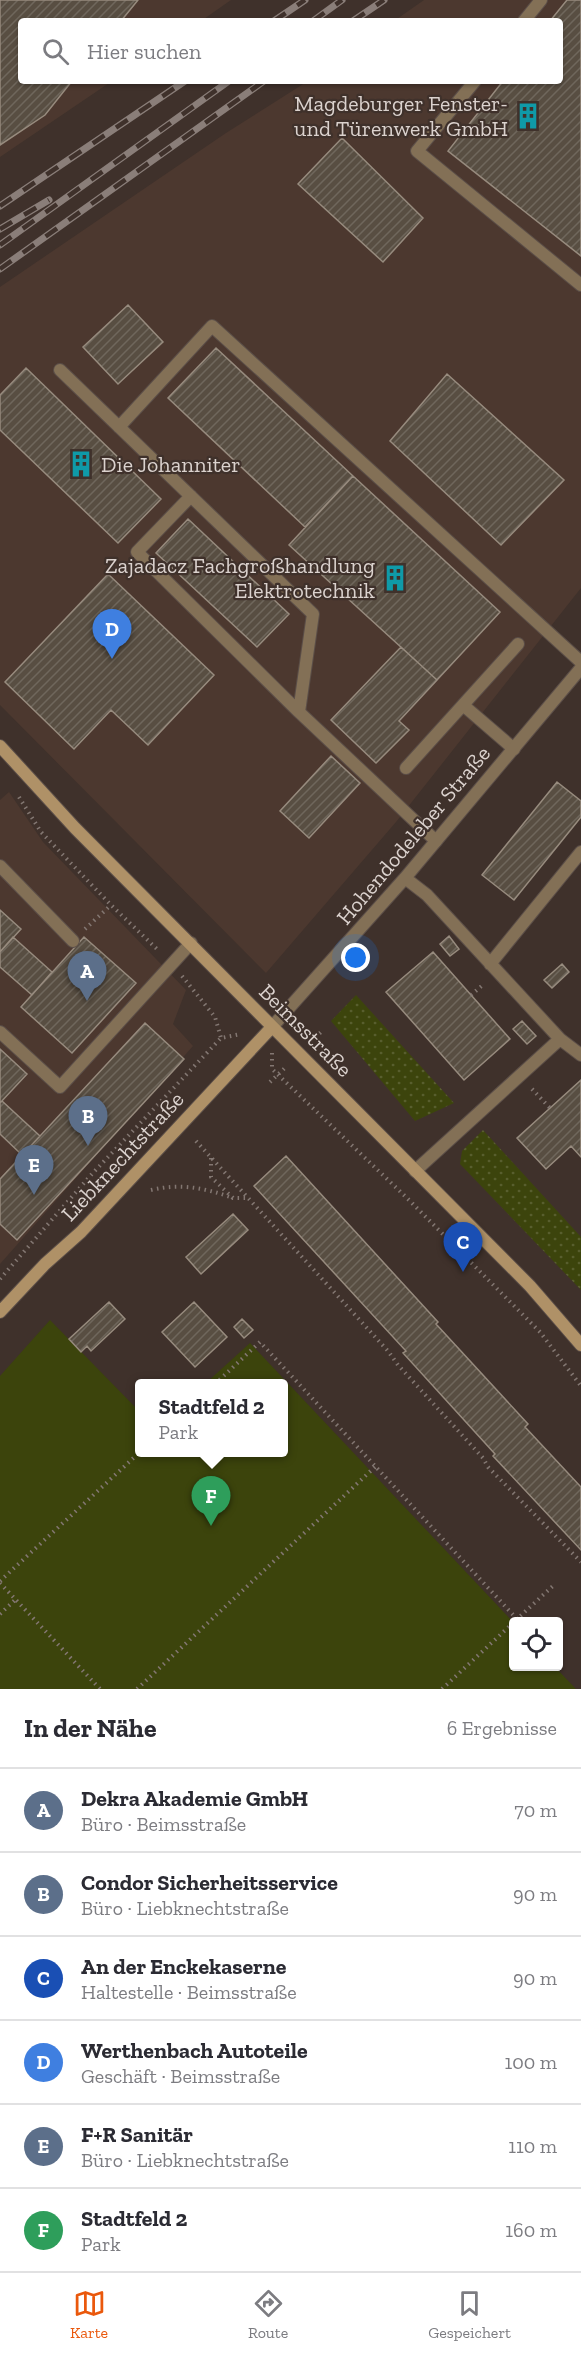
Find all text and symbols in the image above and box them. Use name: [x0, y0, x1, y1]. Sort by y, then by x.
search box: [18, 18, 563, 84]
icon: search: [39, 35, 72, 68]
text: Hier suchen: [87, 38, 201, 65]
place label: Magdeburger Fenster- und Türenwerk GmbH: [294, 90, 508, 142]
building icon: Magdeburger Fenster- und Türenwerk GmbH: [513, 101, 543, 131]
building icon: Die Johanniter: [66, 449, 96, 479]
place label: Die Johanniter: [101, 451, 240, 478]
place label: Zajadacz Fachgroßhandlung Elektrotechnik: [105, 552, 376, 604]
building icon: Zajadacz Fachgroßhandlung Elektrotechnik: [380, 563, 410, 593]
pin: D: [92, 610, 132, 659]
street label: Hohendodeleber Straße: [331, 740, 496, 930]
your location: [341, 943, 370, 972]
pin: A: [68, 952, 106, 1001]
street label: Beimsstraße: [253, 978, 358, 1083]
street label: Liebknechtstraße: [55, 1086, 189, 1227]
pin: B: [68, 1096, 107, 1146]
pin: E: [15, 1146, 54, 1195]
pin: C: [444, 1222, 482, 1272]
popup: [135, 1379, 288, 1457]
text: Stadtfeld 2: [158, 1393, 265, 1420]
text: Park: [158, 1420, 198, 1444]
pin: F: [192, 1476, 230, 1526]
map controls: [509, 1617, 563, 1671]
button: locate: [509, 1617, 563, 1671]
text: In der Nähe: [24, 1712, 156, 1744]
text: 6 Ergebnisse: [447, 1716, 557, 1740]
text: Dekra Akademie GmbH: [81, 1785, 308, 1812]
text: A: [37, 1798, 50, 1822]
text: 70 m: [514, 1798, 557, 1822]
text: Büro · Beimsstraße: [81, 1812, 246, 1836]
text: Condor Sicherheitsservice: [81, 1869, 338, 1896]
text: B: [37, 1882, 50, 1906]
text: 90 m: [513, 1882, 557, 1906]
text: Büro · Liebknechtstraße: [81, 1896, 289, 1920]
text: An der Enckekaserne: [81, 1953, 286, 1980]
text: C: [37, 1966, 50, 1990]
text: 90 m: [513, 1966, 557, 1990]
text: Haltestelle · Beimsstraße: [81, 1980, 297, 2004]
text: Werthenbach Autoteile: [81, 2037, 308, 2064]
text: D: [37, 2050, 50, 2074]
text: 100 m: [504, 2050, 557, 2074]
text: Geschäft · Beimsstraße: [81, 2064, 280, 2088]
text: F+R Sanitär: [81, 2121, 193, 2148]
text: E: [38, 2134, 49, 2158]
text: 110 m: [508, 2134, 557, 2158]
text: Büro · Liebknechtstraße: [81, 2148, 289, 2172]
text: Stadtfeld 2: [81, 2205, 187, 2232]
text: F: [38, 2218, 49, 2242]
text: 160 m: [505, 2218, 557, 2242]
text: Park: [81, 2232, 121, 2256]
tab: Karte: [70, 2287, 108, 2342]
tab: Route: [248, 2287, 288, 2342]
tab: Gespeichert: [428, 2287, 511, 2342]

